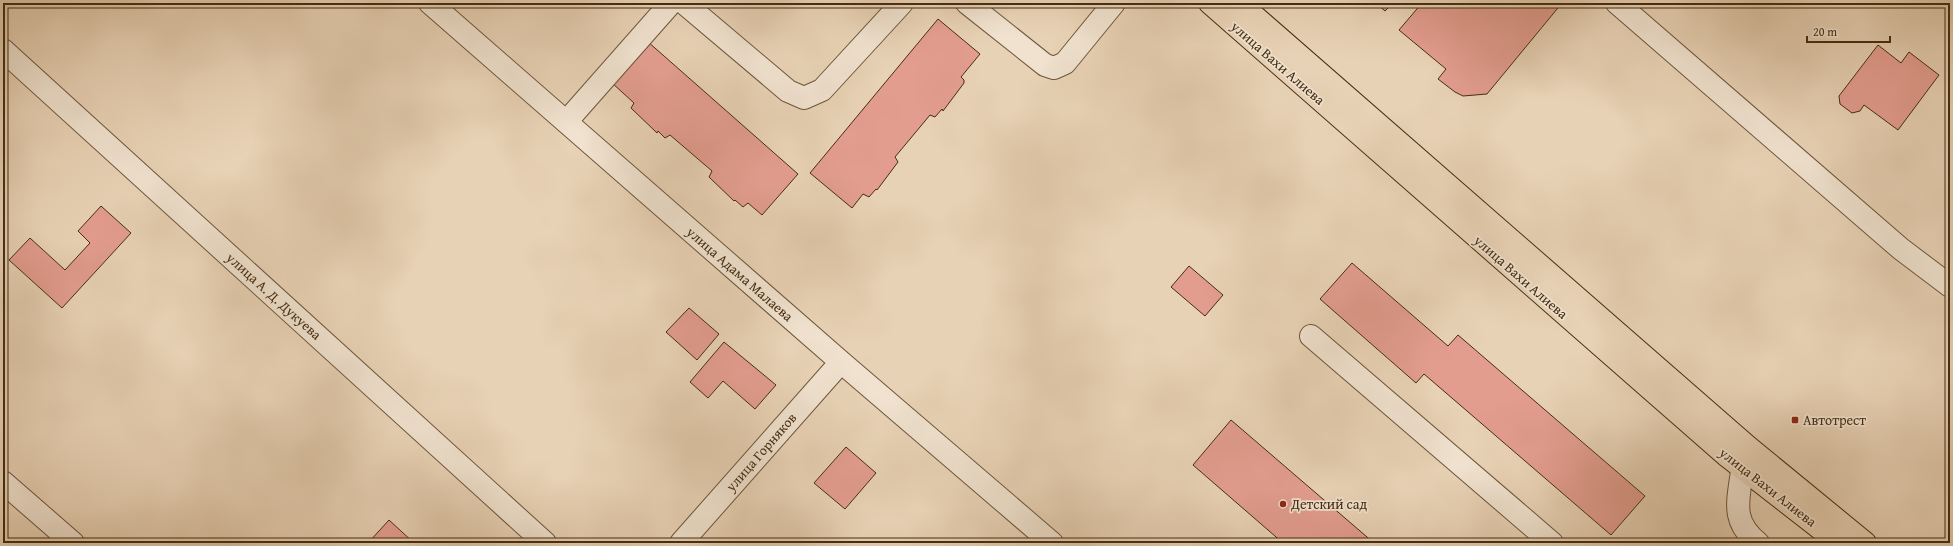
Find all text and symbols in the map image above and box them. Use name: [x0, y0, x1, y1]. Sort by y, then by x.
street label: улица Вахи Алиева: [1226, 16, 1330, 110]
scale bar: [1807, 18, 1890, 44]
text: 20 m: [1813, 23, 1837, 40]
street label: улица Адама Малаева: [682, 221, 798, 326]
street label: улица Вахи Алиева: [1469, 230, 1573, 324]
street label: улица А. Д. Дукуева: [221, 247, 326, 344]
street label: улица Горняков: [720, 408, 801, 497]
place label: Автотрест: [1803, 410, 1866, 430]
marker: Автотрест: [1790, 415, 1800, 425]
street label: улица Вахи Алиева: [1714, 442, 1821, 532]
place label: Детский сад: [1290, 494, 1367, 514]
marker: Детский сад: [1278, 499, 1288, 509]

